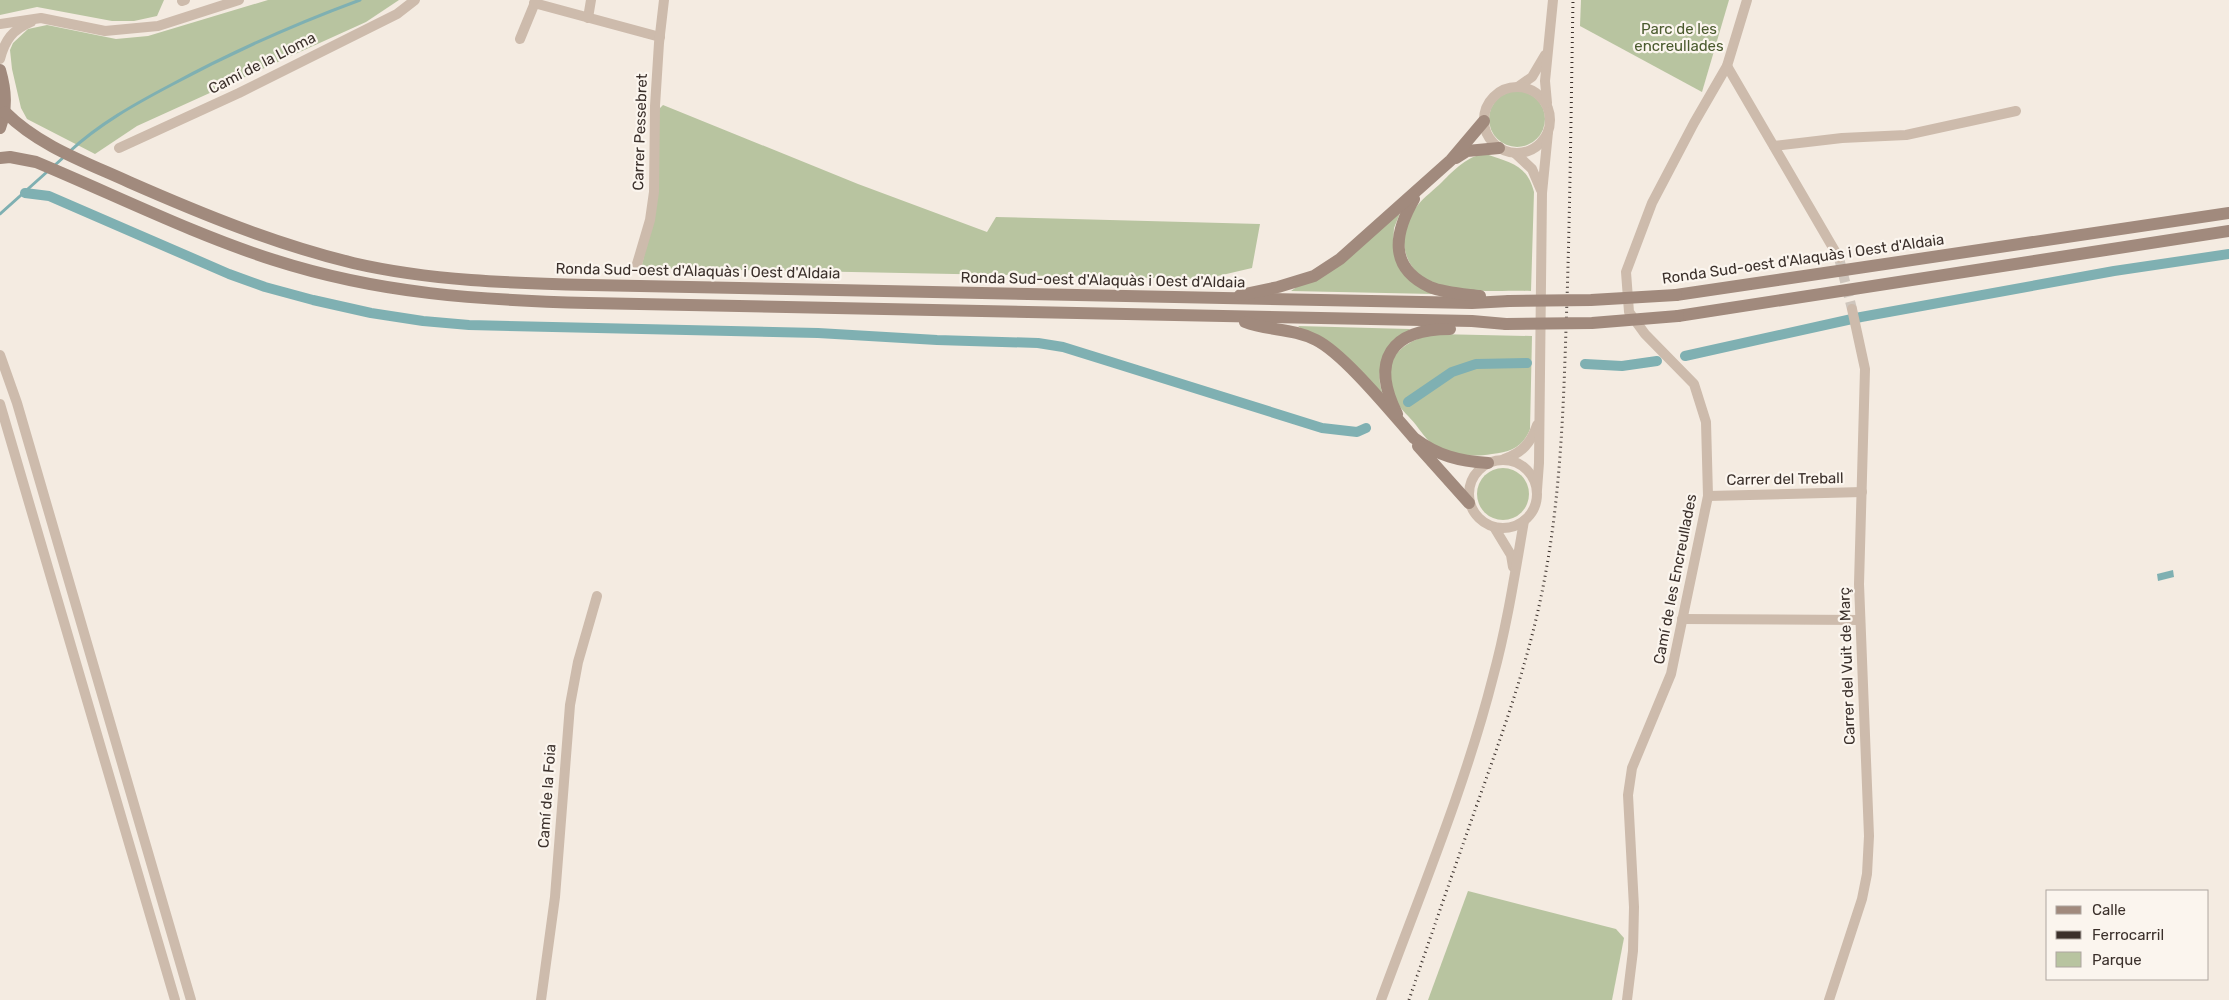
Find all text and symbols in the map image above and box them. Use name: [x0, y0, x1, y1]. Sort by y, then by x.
park label: Parc de les encreullades: [1634, 20, 1724, 55]
street label: Camí de la Lloma: [205, 28, 319, 98]
street label: Carrer Pessebret: [629, 73, 651, 191]
street label: Ronda Sud-oest d'Alaquàs i Oest d'Aldaia: [1661, 230, 1945, 288]
street label: Ronda Sud-oest d'Alaquàs i Oest d'Aldaia: [555, 260, 841, 282]
street label: Ronda Sud-oest d'Alaquàs i Oest d'Aldaia: [960, 269, 1246, 291]
street label: Carrer del Treball: [1726, 469, 1844, 489]
street label: Camí de les Encreullades: [1650, 492, 1700, 666]
street label: Carrer del Vuit de Març: [1835, 587, 1859, 745]
street label: Camí de la Foia: [534, 743, 560, 849]
legend: [2046, 890, 2209, 980]
text: Calle: [2092, 901, 2126, 919]
text: Ferrocarril: [2092, 926, 2164, 944]
text: Parque: [2092, 951, 2142, 969]

